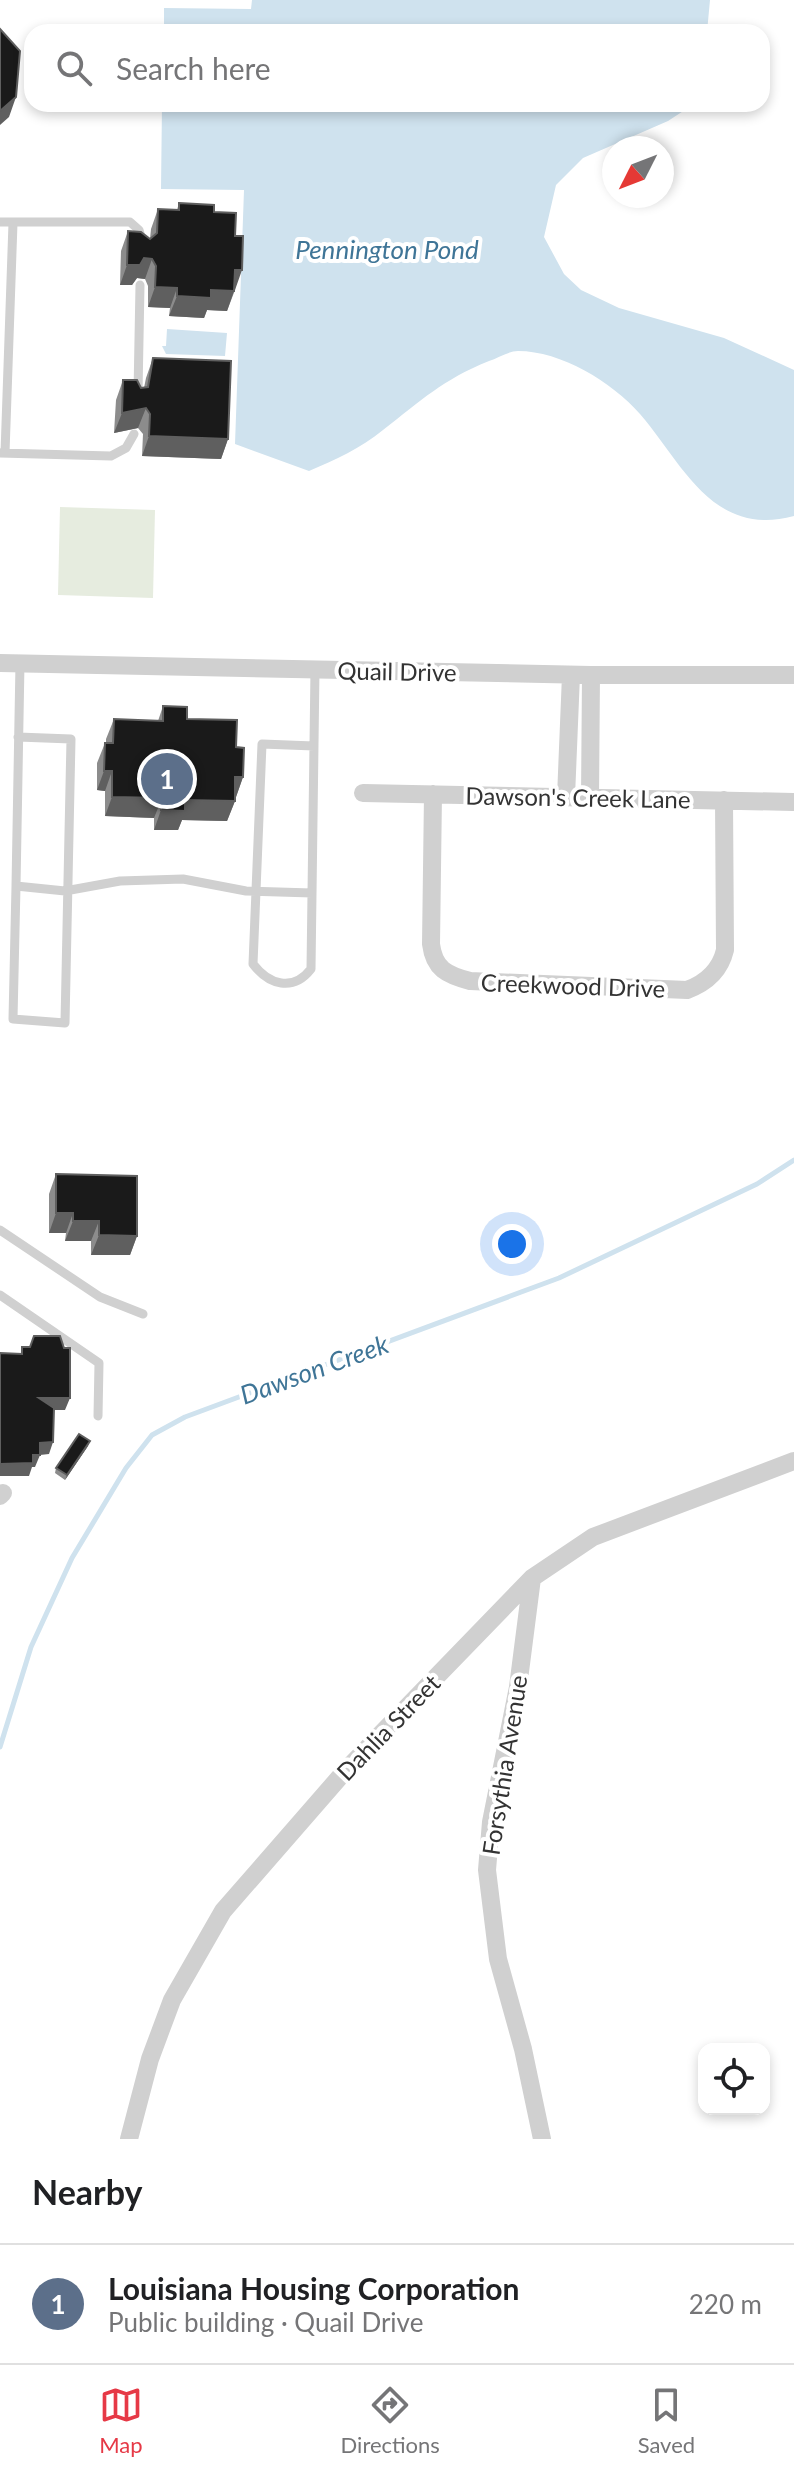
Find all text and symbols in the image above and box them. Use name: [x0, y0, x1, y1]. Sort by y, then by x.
search box: [24, 24, 770, 112]
icon: search: [52, 46, 96, 90]
text: Search here: [116, 50, 271, 86]
north arrow: [602, 136, 674, 208]
water label: Pennington Pond: [295, 233, 479, 265]
street label: Quail Drive: [337, 655, 457, 687]
pin: 1: [141, 749, 193, 809]
street label: Dawson's Creek Lane: [465, 781, 691, 813]
street label: Creekwood Drive: [480, 967, 666, 1003]
your location: [492, 1224, 532, 1264]
water label: Dawson Creek: [235, 1327, 393, 1411]
street label: Dahlia Street: [330, 1668, 446, 1786]
street label: Forsythia Avenue: [475, 1673, 533, 1857]
map controls: [698, 2043, 770, 2115]
button: locate: [698, 2043, 770, 2115]
text: Nearby: [32, 2171, 143, 2212]
text: Louisiana Housing Corporation: [108, 2270, 519, 2306]
text: 1: [50, 2288, 66, 2320]
text: 220 m: [689, 2288, 762, 2320]
text: Public building · Quail Drive: [108, 2306, 423, 2338]
tab: Map: [99, 2383, 143, 2458]
tab: Directions: [341, 2383, 440, 2458]
tab: Saved: [638, 2383, 695, 2458]

